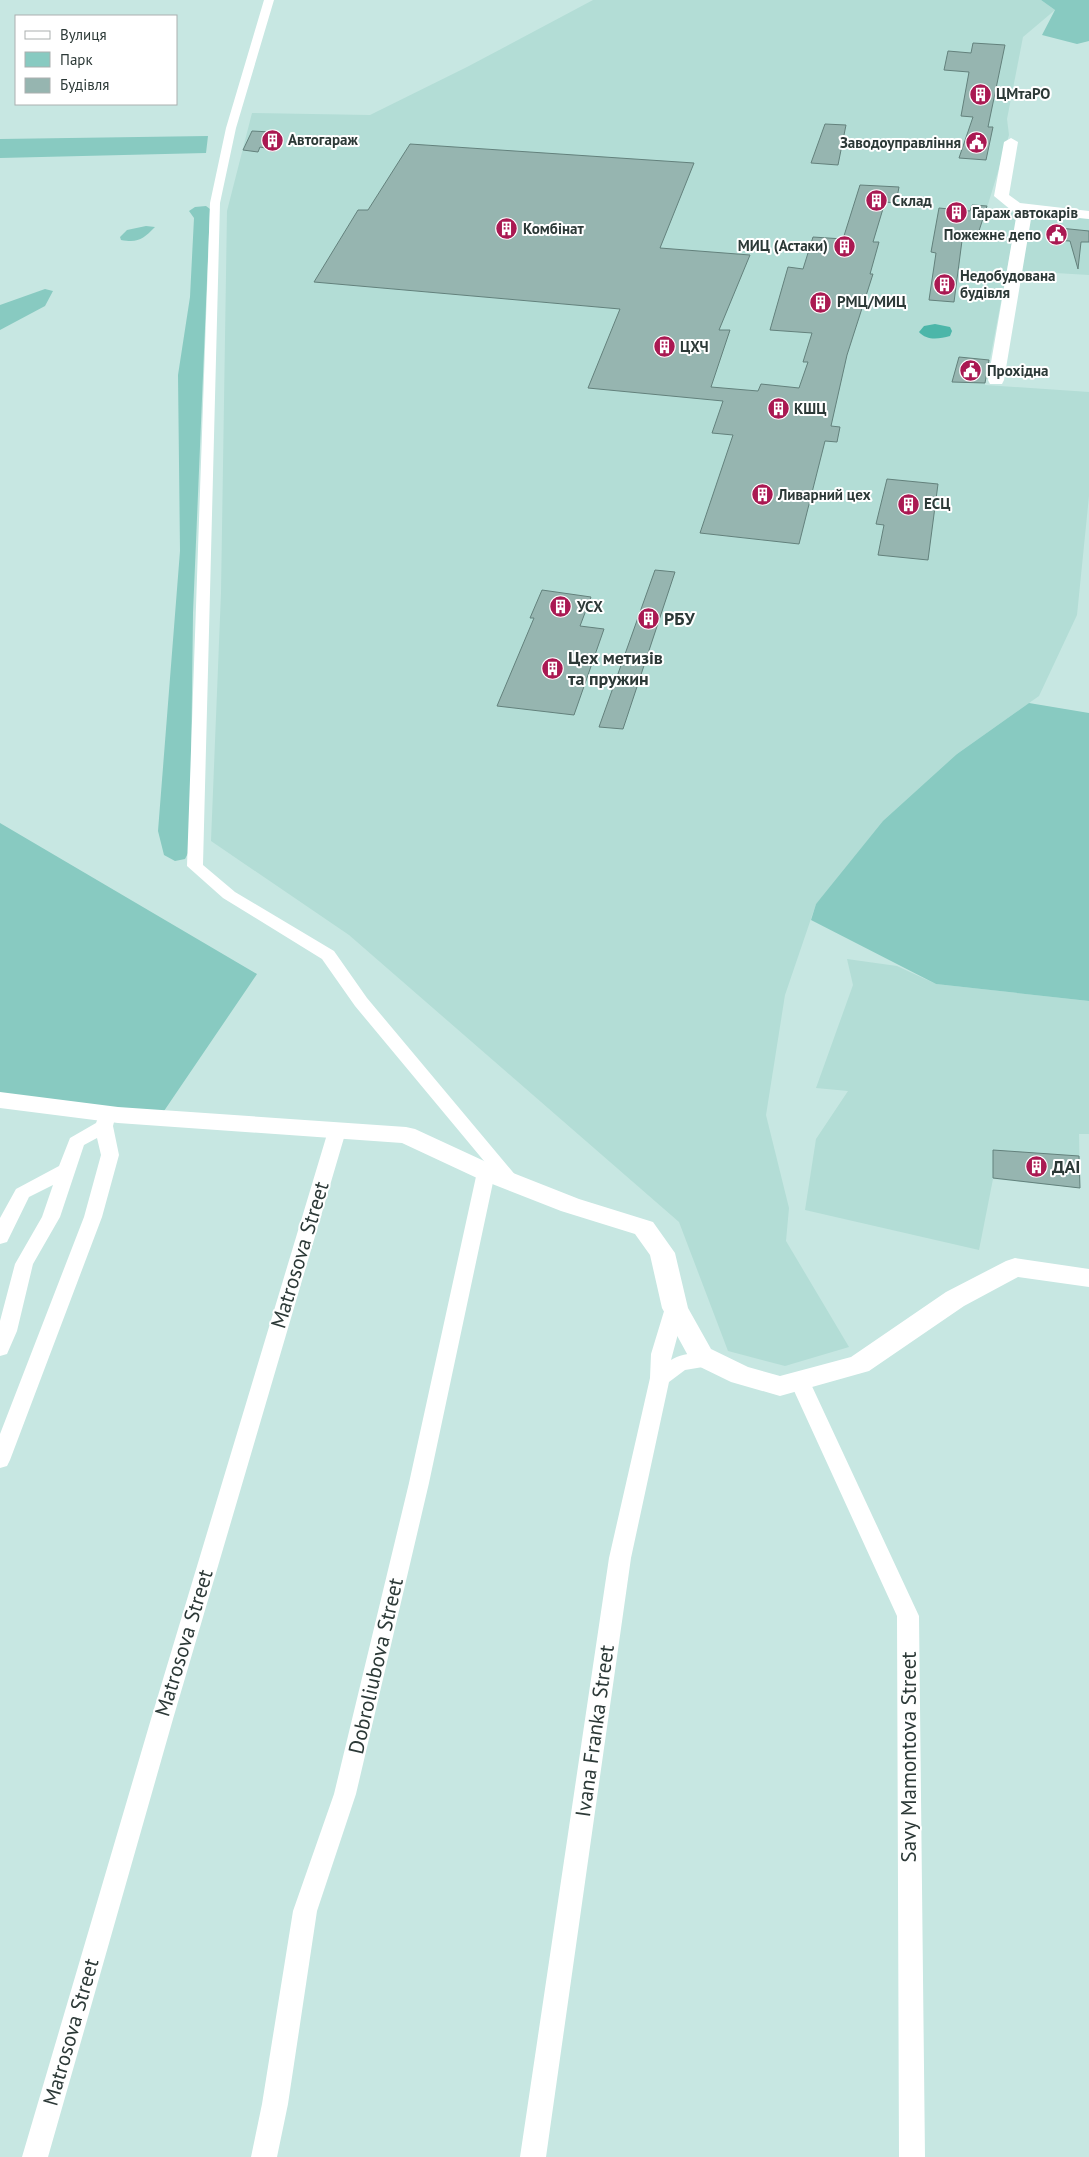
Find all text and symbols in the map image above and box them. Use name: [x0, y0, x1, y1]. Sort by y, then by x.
legend: [15, 15, 178, 105]
text: Вулиця: [60, 25, 107, 44]
text: Парк: [60, 50, 93, 69]
text: Будівля: [60, 75, 109, 94]
building icon: ЦМтаРО: [968, 82, 992, 106]
place label: ЦМтаРО: [996, 84, 1050, 103]
building icon: Автогараж: [260, 128, 284, 152]
place label: Автогараж: [288, 130, 358, 149]
public building icon: Заводоуправління: [965, 131, 989, 155]
place label: Заводоуправління: [840, 133, 961, 152]
building icon: Склад: [864, 189, 888, 213]
place label: Склад: [892, 191, 932, 210]
building icon: Гараж автокарів: [944, 201, 968, 225]
place label: Гараж автокарів: [972, 203, 1078, 222]
building icon: Комбінат: [495, 217, 519, 241]
place label: Комбінат: [523, 219, 584, 238]
public building icon: Пожежне депо: [1045, 223, 1069, 247]
place label: Пожежне депо: [944, 225, 1041, 244]
building icon: МИЦ (Астаки): [832, 234, 856, 258]
place label: МИЦ (Астаки): [738, 236, 828, 255]
place label: Недобудована будівля: [960, 266, 1056, 302]
building icon: Недобудована будівля: [932, 273, 956, 297]
building icon: РМЦ/МИЦ: [809, 290, 833, 314]
place label: РМЦ/МИЦ: [837, 292, 906, 311]
building icon: ЦХЧ: [652, 335, 676, 359]
place label: ЦХЧ: [680, 337, 709, 356]
public building icon: Прохідна: [959, 359, 983, 383]
place label: Прохідна: [987, 361, 1049, 380]
building icon: КШЦ: [766, 397, 790, 421]
place label: КШЦ: [794, 399, 826, 418]
building icon: Ливарний цех: [750, 483, 774, 507]
place label: Ливарний цех: [777, 485, 871, 504]
building icon: ЕСЦ: [896, 492, 920, 516]
place label: ЕСЦ: [924, 494, 950, 513]
building icon: УСХ: [549, 595, 573, 619]
place label: УСХ: [576, 597, 603, 616]
building icon: РБУ: [636, 607, 660, 631]
place label: РБУ: [664, 607, 696, 630]
place label: Цех метизів та пружин: [568, 646, 663, 690]
building icon: Цех метизів та пружин: [540, 656, 564, 680]
building icon: ДАІ: [1024, 1155, 1048, 1179]
place label: ДАІ: [1052, 1155, 1080, 1178]
street label: Matrosova Street: [264, 1178, 335, 1332]
street label: Matrosova Street: [148, 1566, 219, 1720]
street label: Dobroliubova Street: [342, 1575, 409, 1757]
street label: Ivana Franka Street: [569, 1643, 620, 1819]
street label: Savy Mamontova Street: [895, 1652, 922, 1862]
street label: Matrosova Street: [37, 1955, 104, 2109]

